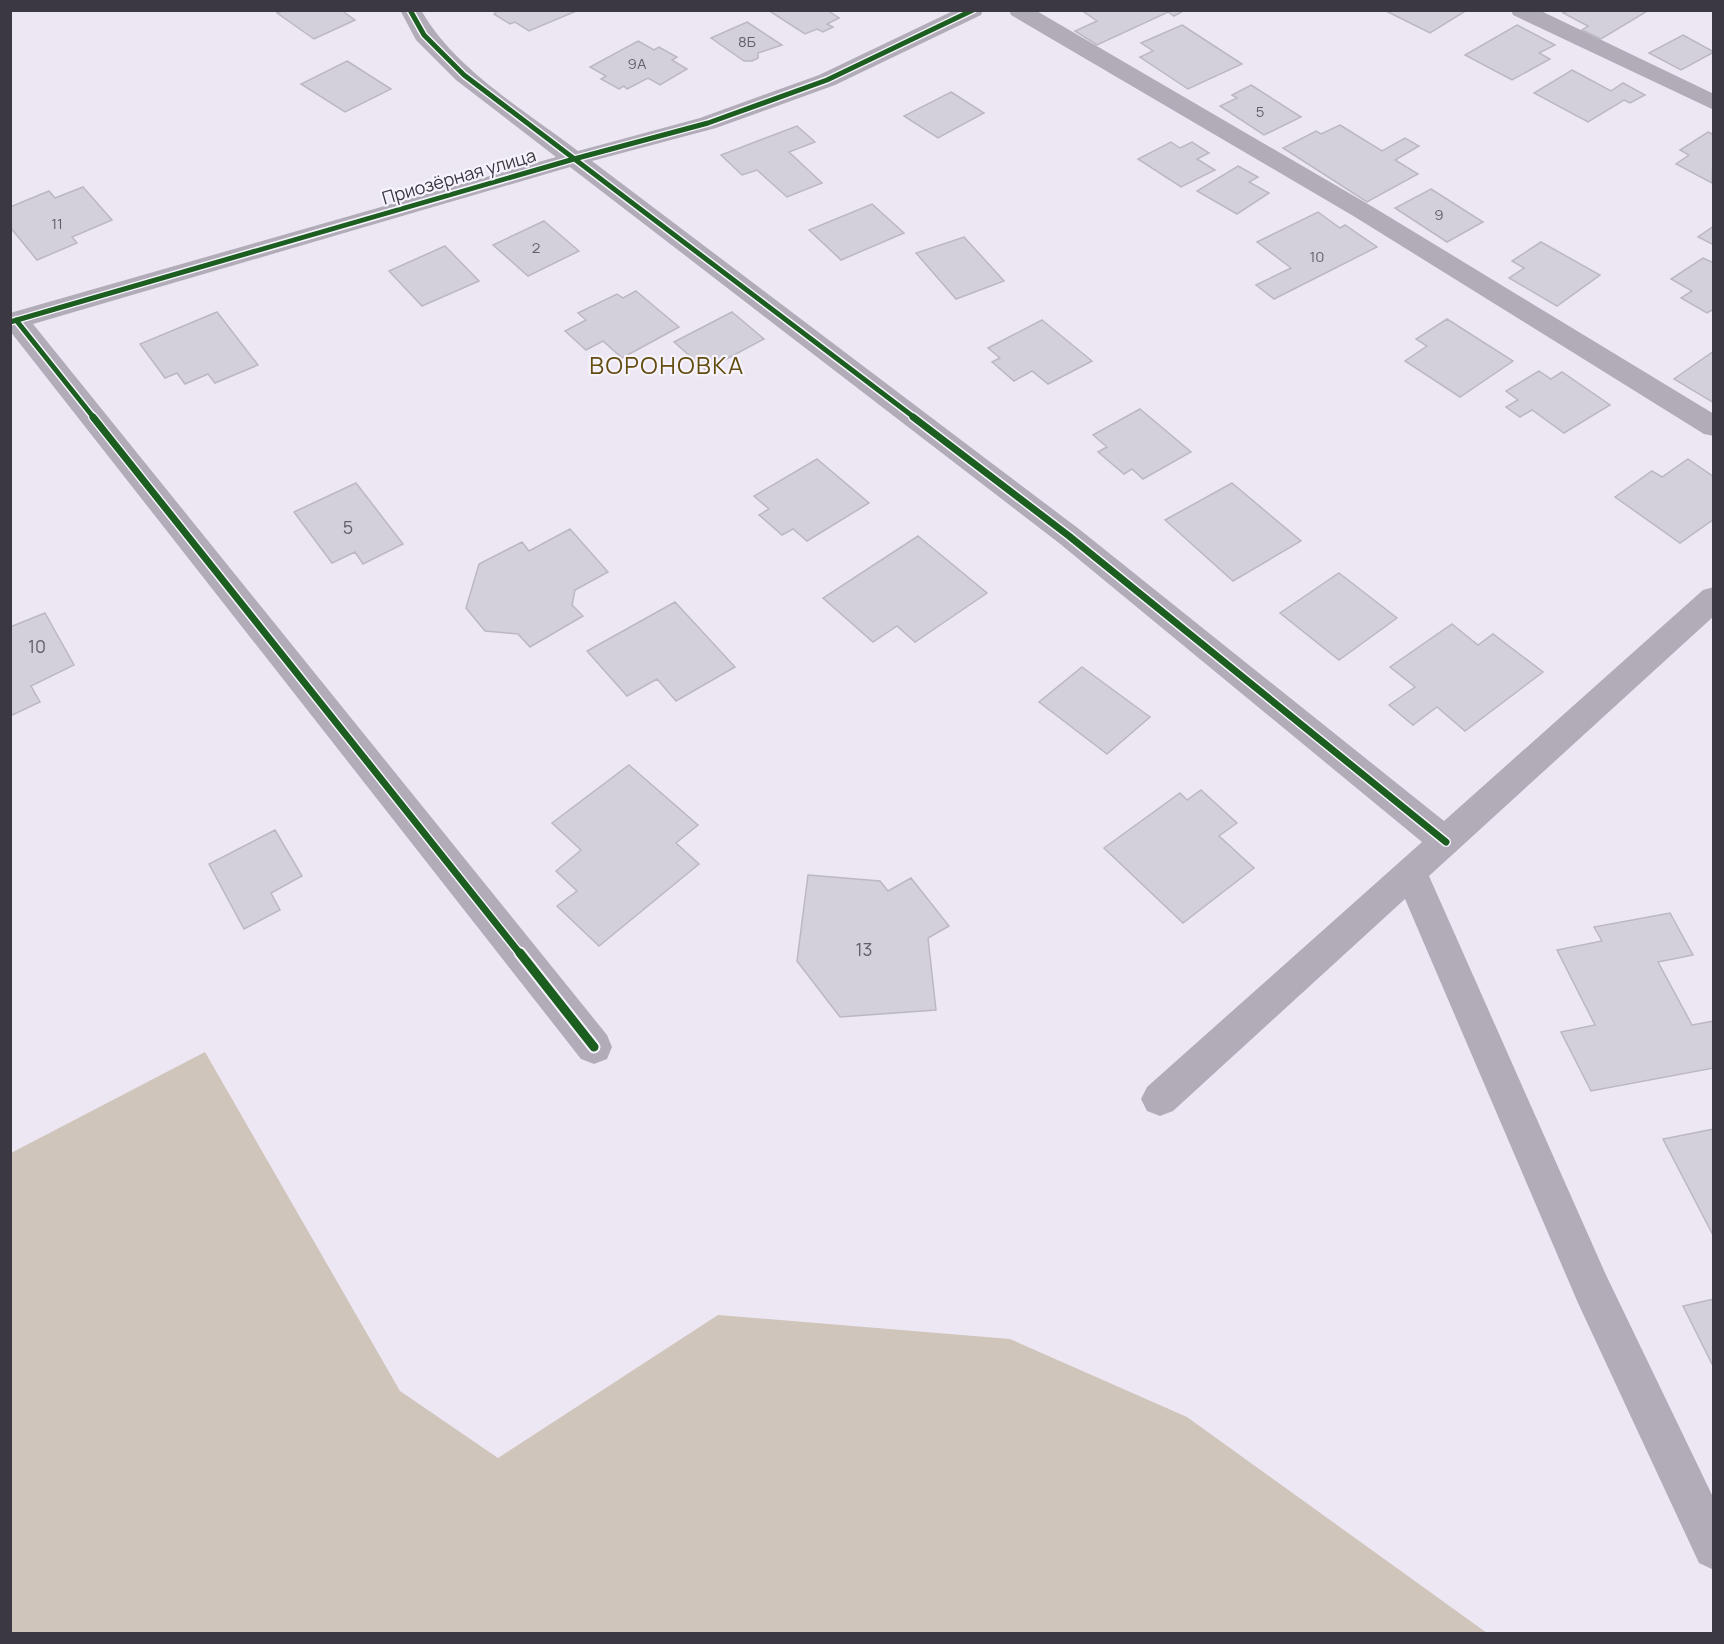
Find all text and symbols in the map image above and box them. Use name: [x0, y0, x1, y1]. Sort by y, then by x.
house number: 8Б: [738, 31, 756, 52]
house number: 9А: [628, 53, 647, 74]
house number: 5: [1256, 101, 1264, 122]
street label: Приозёрная улица: [379, 143, 539, 210]
house number: 9: [1434, 204, 1444, 225]
house number: 11: [51, 213, 63, 234]
house number: 2: [532, 237, 540, 258]
house number: 10: [1310, 246, 1325, 267]
district label: ВОРОНОВКА: [589, 348, 745, 381]
house number: 5: [343, 515, 353, 539]
house number: 10: [28, 634, 46, 658]
house number: 13: [856, 937, 872, 961]

